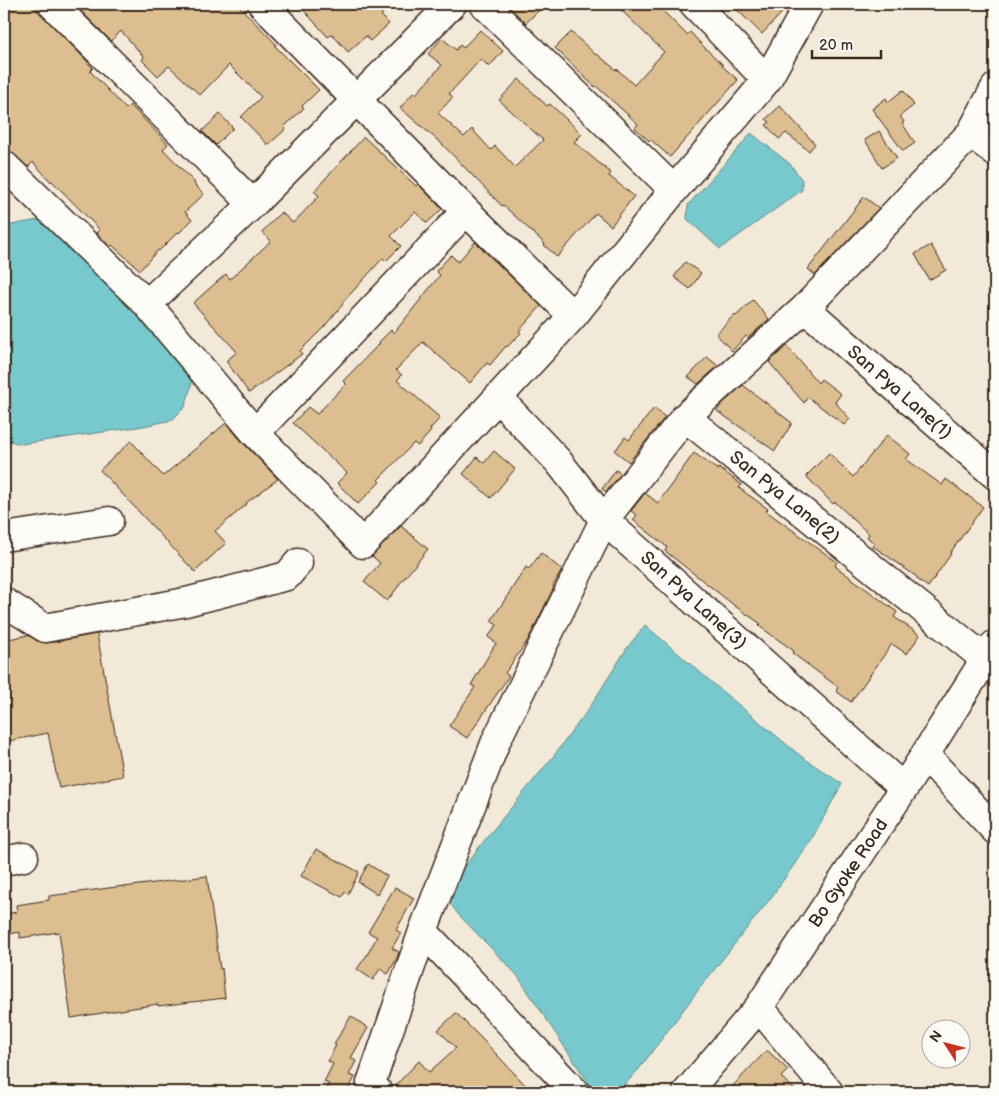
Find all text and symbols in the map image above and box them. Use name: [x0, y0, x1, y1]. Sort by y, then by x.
scale bar: [812, 28, 880, 60]
text: 20 m: [819, 36, 853, 55]
street label: San Pya Lane(1): [843, 341, 956, 444]
street label: San Pya Lane(2): [725, 447, 844, 548]
street label: San Pya Lane(3): [636, 547, 751, 654]
street label: Bo Gyoke Road: [804, 815, 892, 932]
north arrow: [922, 1018, 972, 1068]
text: N: [926, 1027, 946, 1046]

